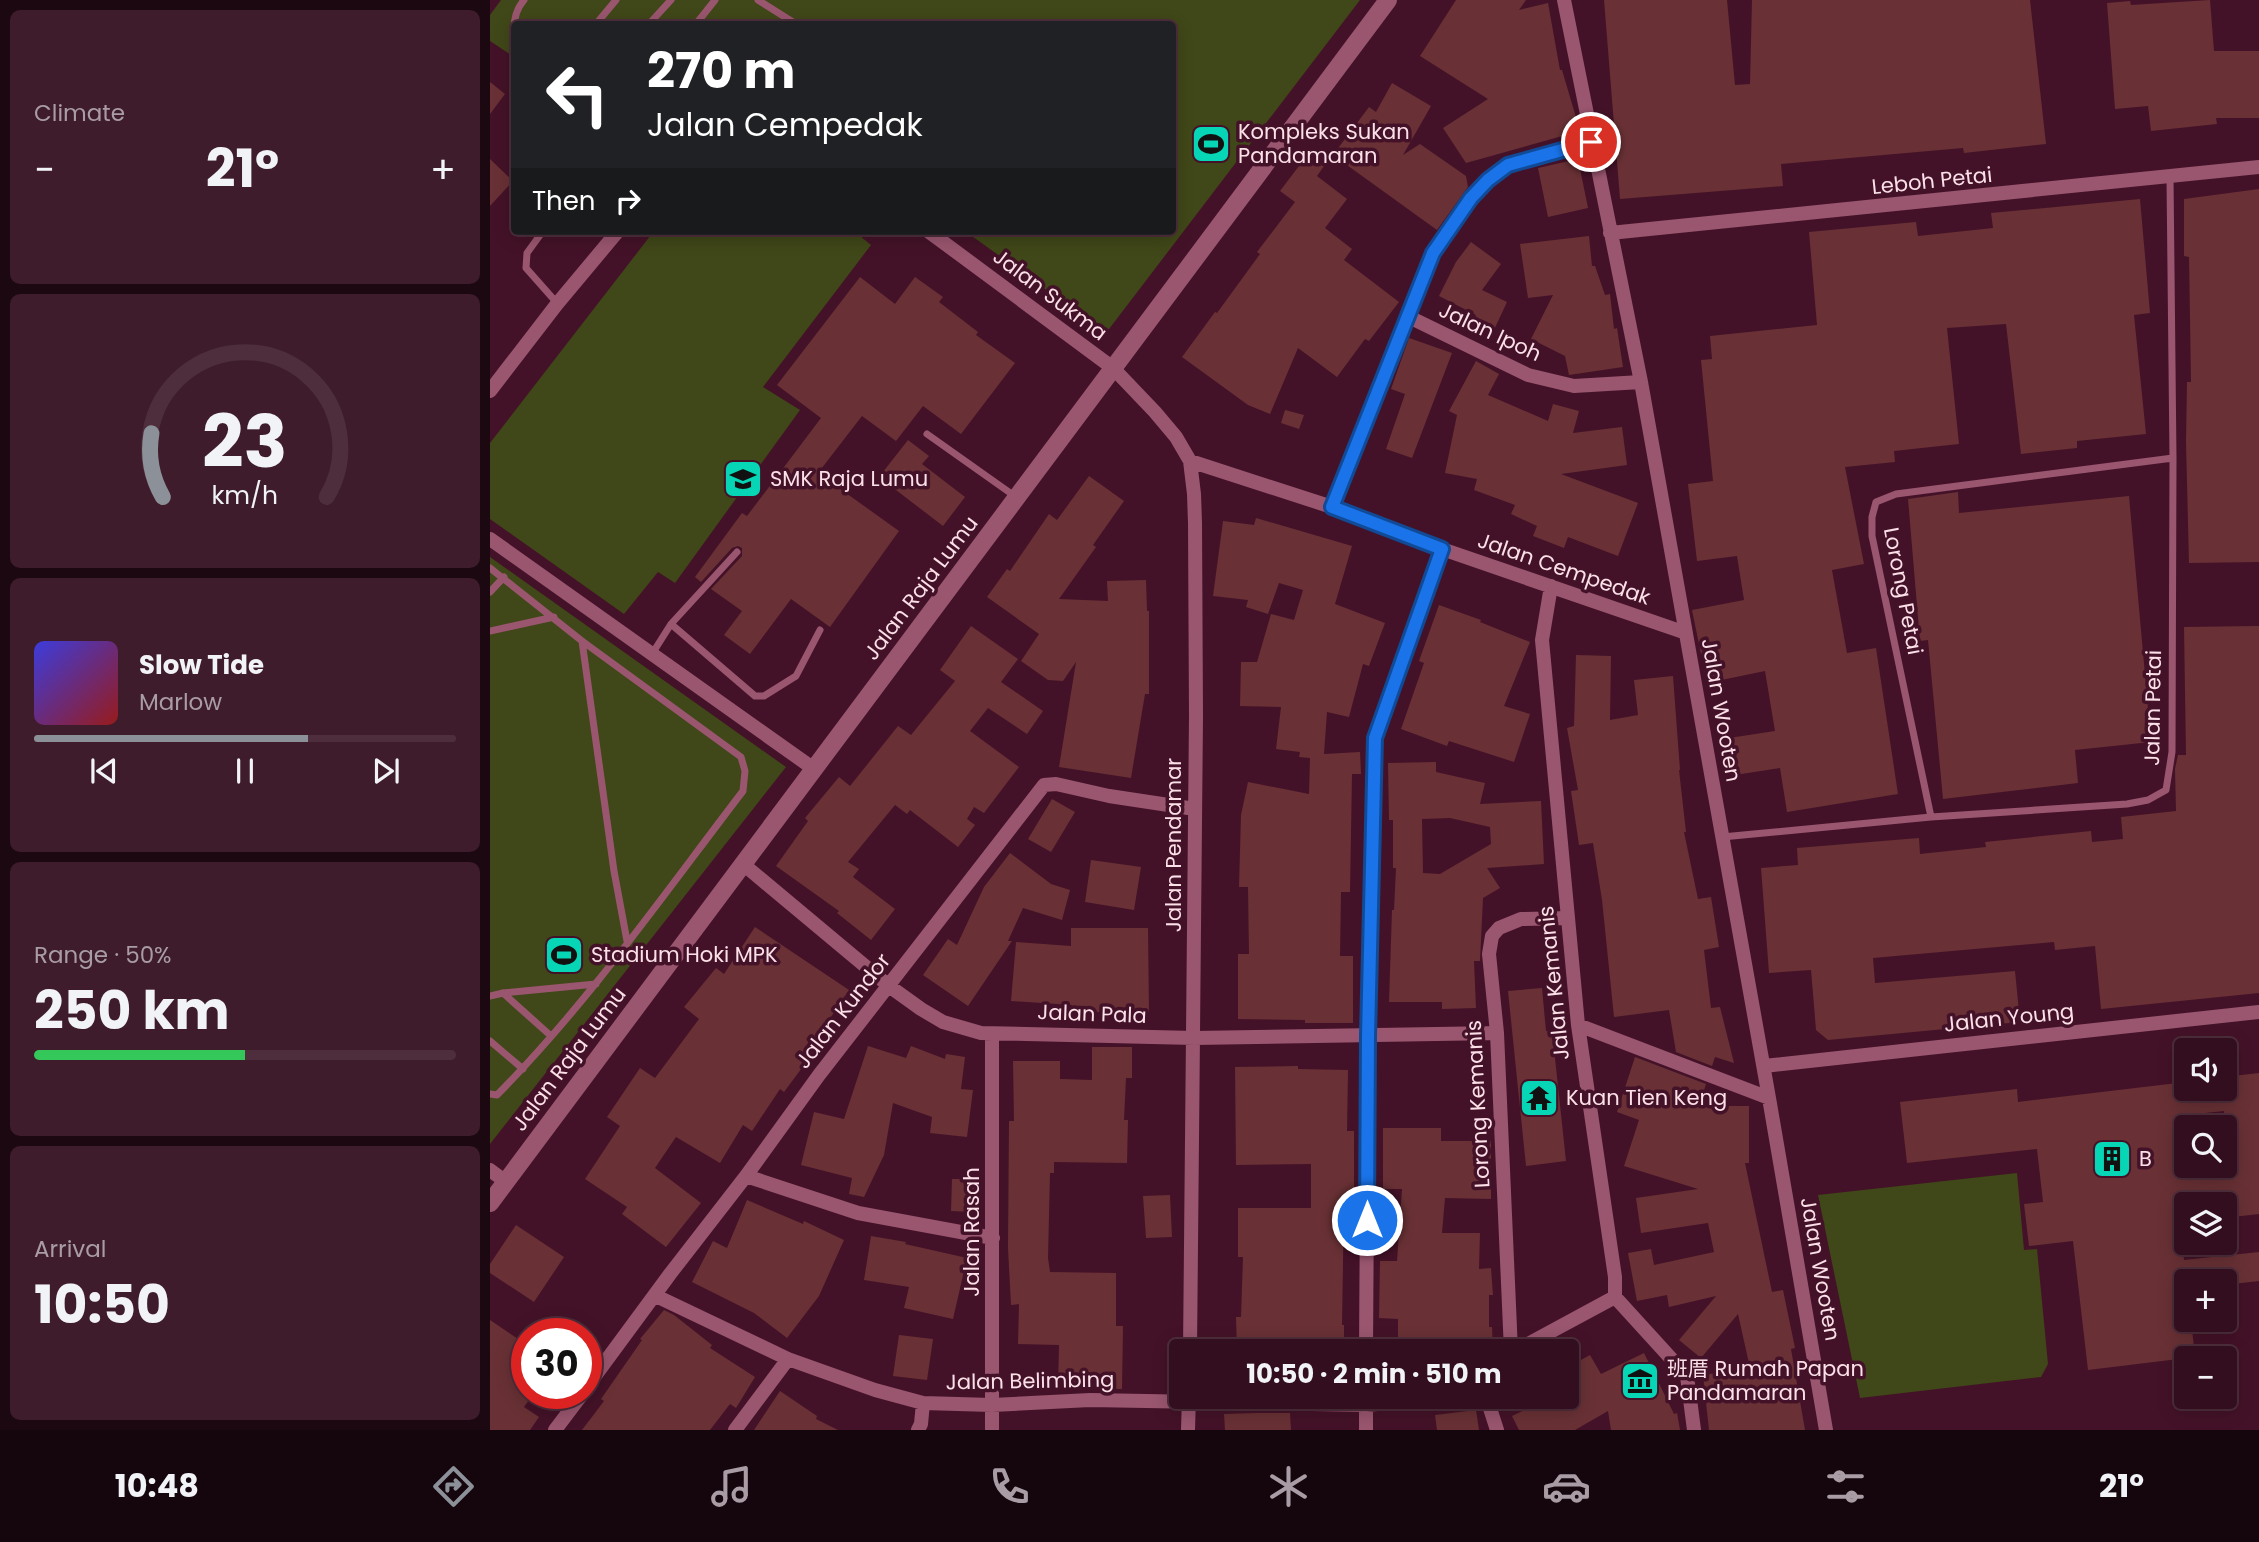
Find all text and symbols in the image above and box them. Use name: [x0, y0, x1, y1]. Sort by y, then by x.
text: 270 m: [647, 37, 795, 105]
icon: left: [532, 49, 623, 140]
text: Climate: [34, 97, 125, 129]
text: Jalan Cempedak: [647, 102, 923, 147]
pin: [1561, 112, 1621, 172]
place label: Kompleks Sukan Pandamaran: [1238, 117, 1410, 170]
sports icon: Kompleks Sukan Pandamaran: [1190, 123, 1232, 165]
icon: arrive: [1572, 123, 1610, 161]
text: 21°: [206, 132, 279, 205]
text: −: [34, 143, 55, 196]
text: +: [430, 143, 456, 196]
street label: Leboh Petai: [1870, 160, 1994, 201]
icon: right: [609, 182, 647, 220]
text: Then: [532, 183, 595, 219]
street label: Jalan Sukma: [987, 242, 1113, 347]
street label: Jalan Ipoh: [1434, 295, 1546, 368]
text: 23: [202, 391, 288, 492]
school or university icon: SMK Raja Lumu: [722, 458, 764, 500]
place label: SMK Raja Lumu: [770, 464, 928, 493]
text: km/h: [212, 478, 278, 513]
street label: Jalan Raja Lumu: [857, 510, 984, 666]
street label: Jalan Cempedak: [1474, 525, 1655, 612]
street label: Lorong Petai: [1877, 525, 1930, 657]
street label: Jalan Wooten: [1695, 636, 1748, 784]
text: Slow Tide: [139, 647, 264, 683]
street label: Jalan Petai: [2137, 650, 2168, 766]
text: Marlow: [139, 686, 222, 718]
icon: previous: [85, 752, 123, 790]
icon: pause: [226, 752, 264, 790]
icon: next: [367, 752, 405, 790]
street label: Jalan Pendamar: [1159, 758, 1188, 932]
street label: Jalan Kemanis: [1531, 905, 1576, 1062]
sports icon: Stadium Hoki MPK: [543, 934, 585, 976]
text: Range · 50%: [34, 939, 172, 971]
place label: Stadium Hoki MPK: [591, 940, 778, 969]
street label: Jalan Kundor: [788, 947, 897, 1074]
text: 250 km: [34, 974, 230, 1047]
street label: Jalan Raja Lumu: [505, 981, 632, 1137]
street label: Jalan Young: [1943, 996, 2075, 1039]
street label: Jalan Pala: [1037, 997, 1147, 1030]
street label: Lorong Kemanis: [1459, 1019, 1496, 1189]
map controls: [2174, 1038, 2237, 1409]
button: sound: [2174, 1038, 2237, 1101]
temple icon: Kuan Tien Keng: [1518, 1077, 1560, 1119]
place label: Kuan Tien Keng: [1566, 1083, 1727, 1112]
button: search: [2174, 1115, 2237, 1178]
building icon: B: [2091, 1138, 2133, 1180]
place label: B: [2139, 1144, 2152, 1173]
street label: Jalan Rasah: [957, 1167, 986, 1297]
position arrow: [1330, 1183, 1404, 1257]
button: layers: [2174, 1192, 2237, 1255]
street label: Jalan Wooten: [1794, 1195, 1847, 1343]
text: Arrival: [34, 1233, 106, 1265]
text: 10:50: [34, 1268, 170, 1341]
button: +: [2174, 1269, 2237, 1332]
speed limit sign: 30: [511, 1318, 602, 1409]
button: −: [2174, 1346, 2237, 1409]
place label: 班厝 Rumah Papan Pandamaran: [1667, 1354, 1864, 1407]
text: 10:50 · 2 min · 510 m: [1246, 1356, 1502, 1392]
museum icon: 班厝 Rumah Papan Pandamaran: [1619, 1360, 1661, 1402]
street label: Jalan Belimbing: [945, 1365, 1115, 1396]
icon: directions: [429, 1462, 478, 1511]
icon: music: [707, 1462, 756, 1511]
icon: phone: [985, 1462, 1034, 1511]
icon: climate: [1264, 1462, 1313, 1511]
icon: car: [1542, 1462, 1591, 1511]
icon: filters: [1821, 1462, 1870, 1511]
text: 10:48: [115, 1463, 199, 1508]
text: 21°: [2099, 1463, 2144, 1508]

